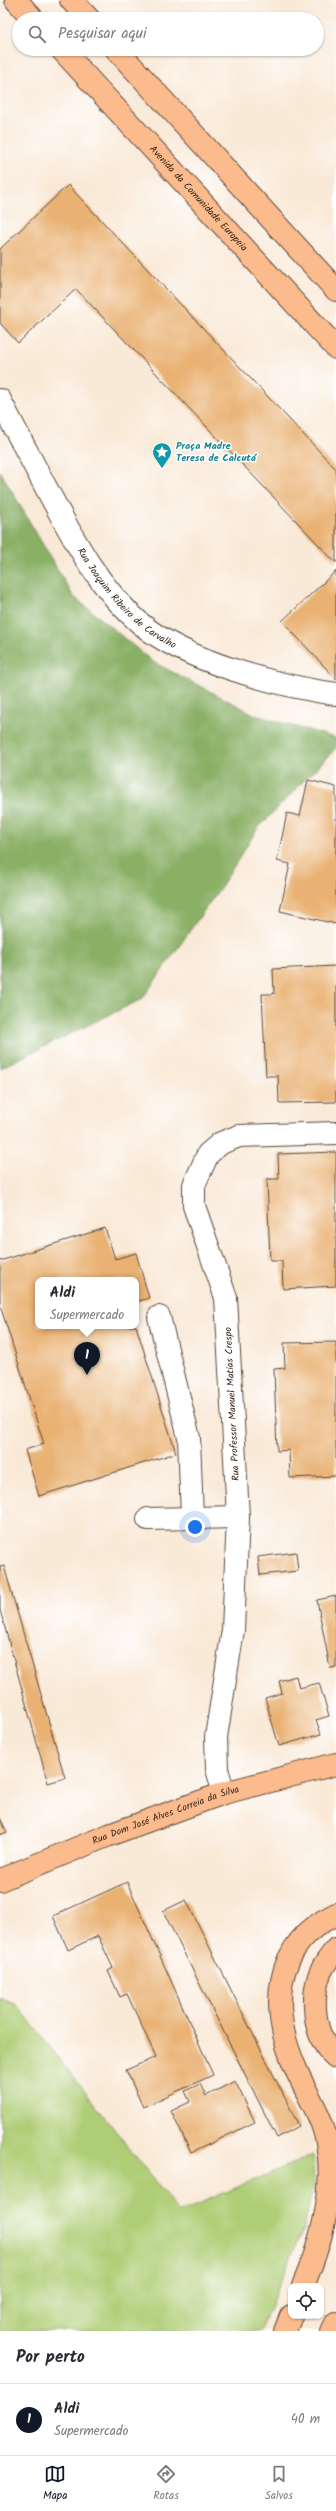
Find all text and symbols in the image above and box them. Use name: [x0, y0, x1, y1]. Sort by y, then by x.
search box: [12, 12, 324, 56]
text: Pesquisar aqui: [58, 22, 147, 46]
icon: search: [26, 23, 48, 45]
street label: Avenida da Comunidade Europeia: [145, 142, 252, 255]
place label: Praça Madre Teresa de Calcutá: [176, 438, 258, 466]
place icon: Praça Madre Teresa de Calcutá: [151, 441, 173, 469]
street label: Rua Joaquim Ribeiro de Carvalho: [73, 545, 179, 653]
popup: [35, 1277, 139, 1329]
text: Aldi: [50, 1281, 75, 1305]
text: Supermercado: [50, 1305, 124, 1326]
street label: Rua Professor Manuel Matias Crespo: [220, 1326, 244, 1481]
pin: 1: [74, 1342, 100, 1375]
your location: [185, 1517, 205, 1537]
street label: Rua Dom José Alves Correia da Silva: [90, 1781, 241, 1849]
map controls: [288, 2283, 324, 2319]
button: locate: [288, 2283, 324, 2319]
text: Por perto: [16, 2344, 85, 2371]
text: Aldi: [54, 2397, 79, 2421]
text: 1: [27, 2409, 31, 2430]
text: 40 m: [291, 2409, 320, 2430]
text: Supermercado: [54, 2421, 128, 2442]
tab: Mapa: [43, 2463, 67, 2505]
tab: Rotas: [153, 2463, 179, 2505]
tab: Salvos: [265, 2463, 293, 2505]

